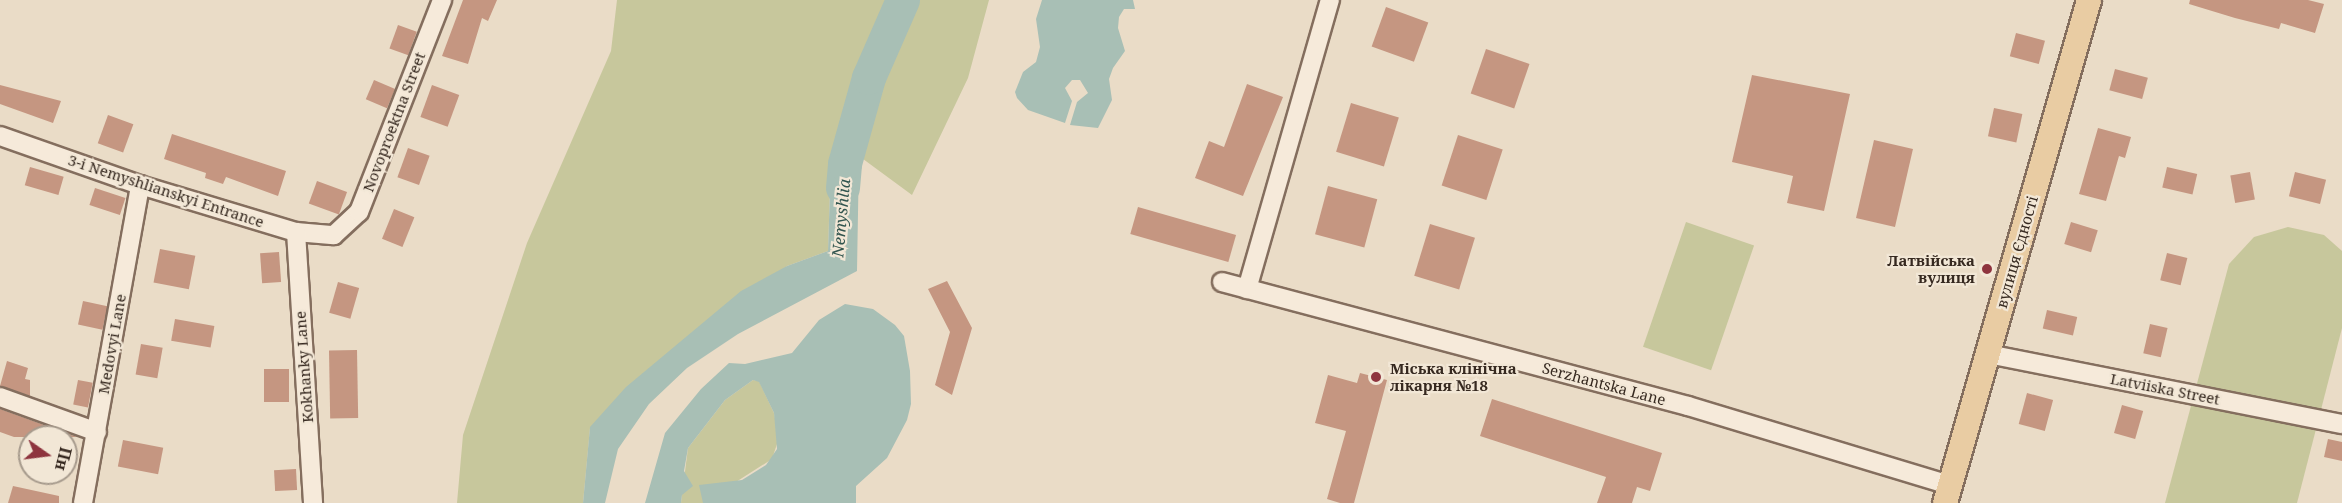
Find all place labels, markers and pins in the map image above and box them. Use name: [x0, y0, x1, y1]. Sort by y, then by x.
place label: Латвійська вулиця: [1887, 251, 1975, 286]
marker: Латвійська вулиця: [1980, 262, 1994, 276]
place label: Міська клінічна лікарня №18: [1390, 359, 1517, 394]
marker: Міська клінічна лікарня №18: [1367, 368, 1385, 386]

